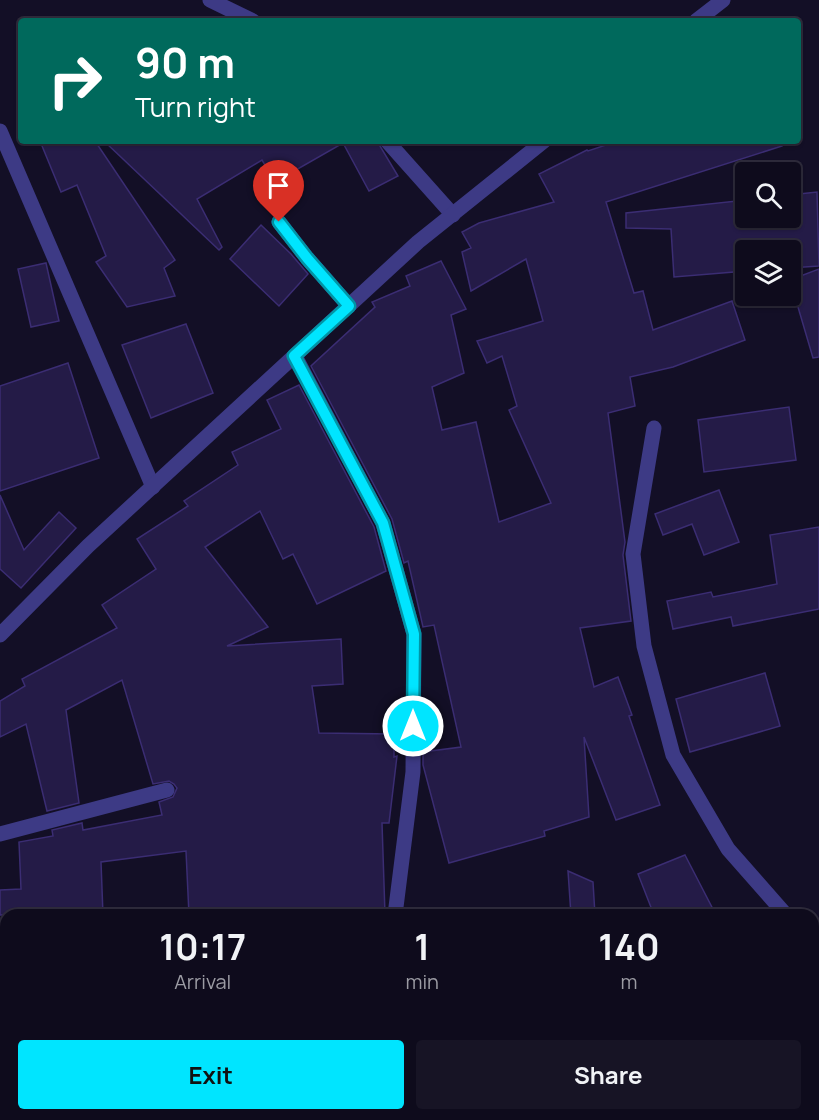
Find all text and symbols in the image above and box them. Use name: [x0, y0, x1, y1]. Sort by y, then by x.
text: 90 m: [135, 33, 235, 91]
icon: right: [36, 42, 114, 120]
text: Turn right: [135, 88, 256, 125]
pin: [253, 160, 304, 222]
map controls: [735, 162, 801, 306]
button: search: [735, 162, 801, 228]
icon: arrive: [262, 169, 295, 202]
button: layers: [735, 240, 801, 306]
position arrow: [381, 694, 445, 758]
text: 10:17: [159, 922, 246, 971]
text: 1: [414, 922, 430, 971]
text: 140: [598, 922, 660, 971]
text: Arrival: [174, 968, 231, 995]
text: min: [405, 968, 439, 995]
text: m: [620, 968, 637, 995]
button: Exit: [18, 1040, 404, 1109]
button: Share: [416, 1040, 801, 1109]

